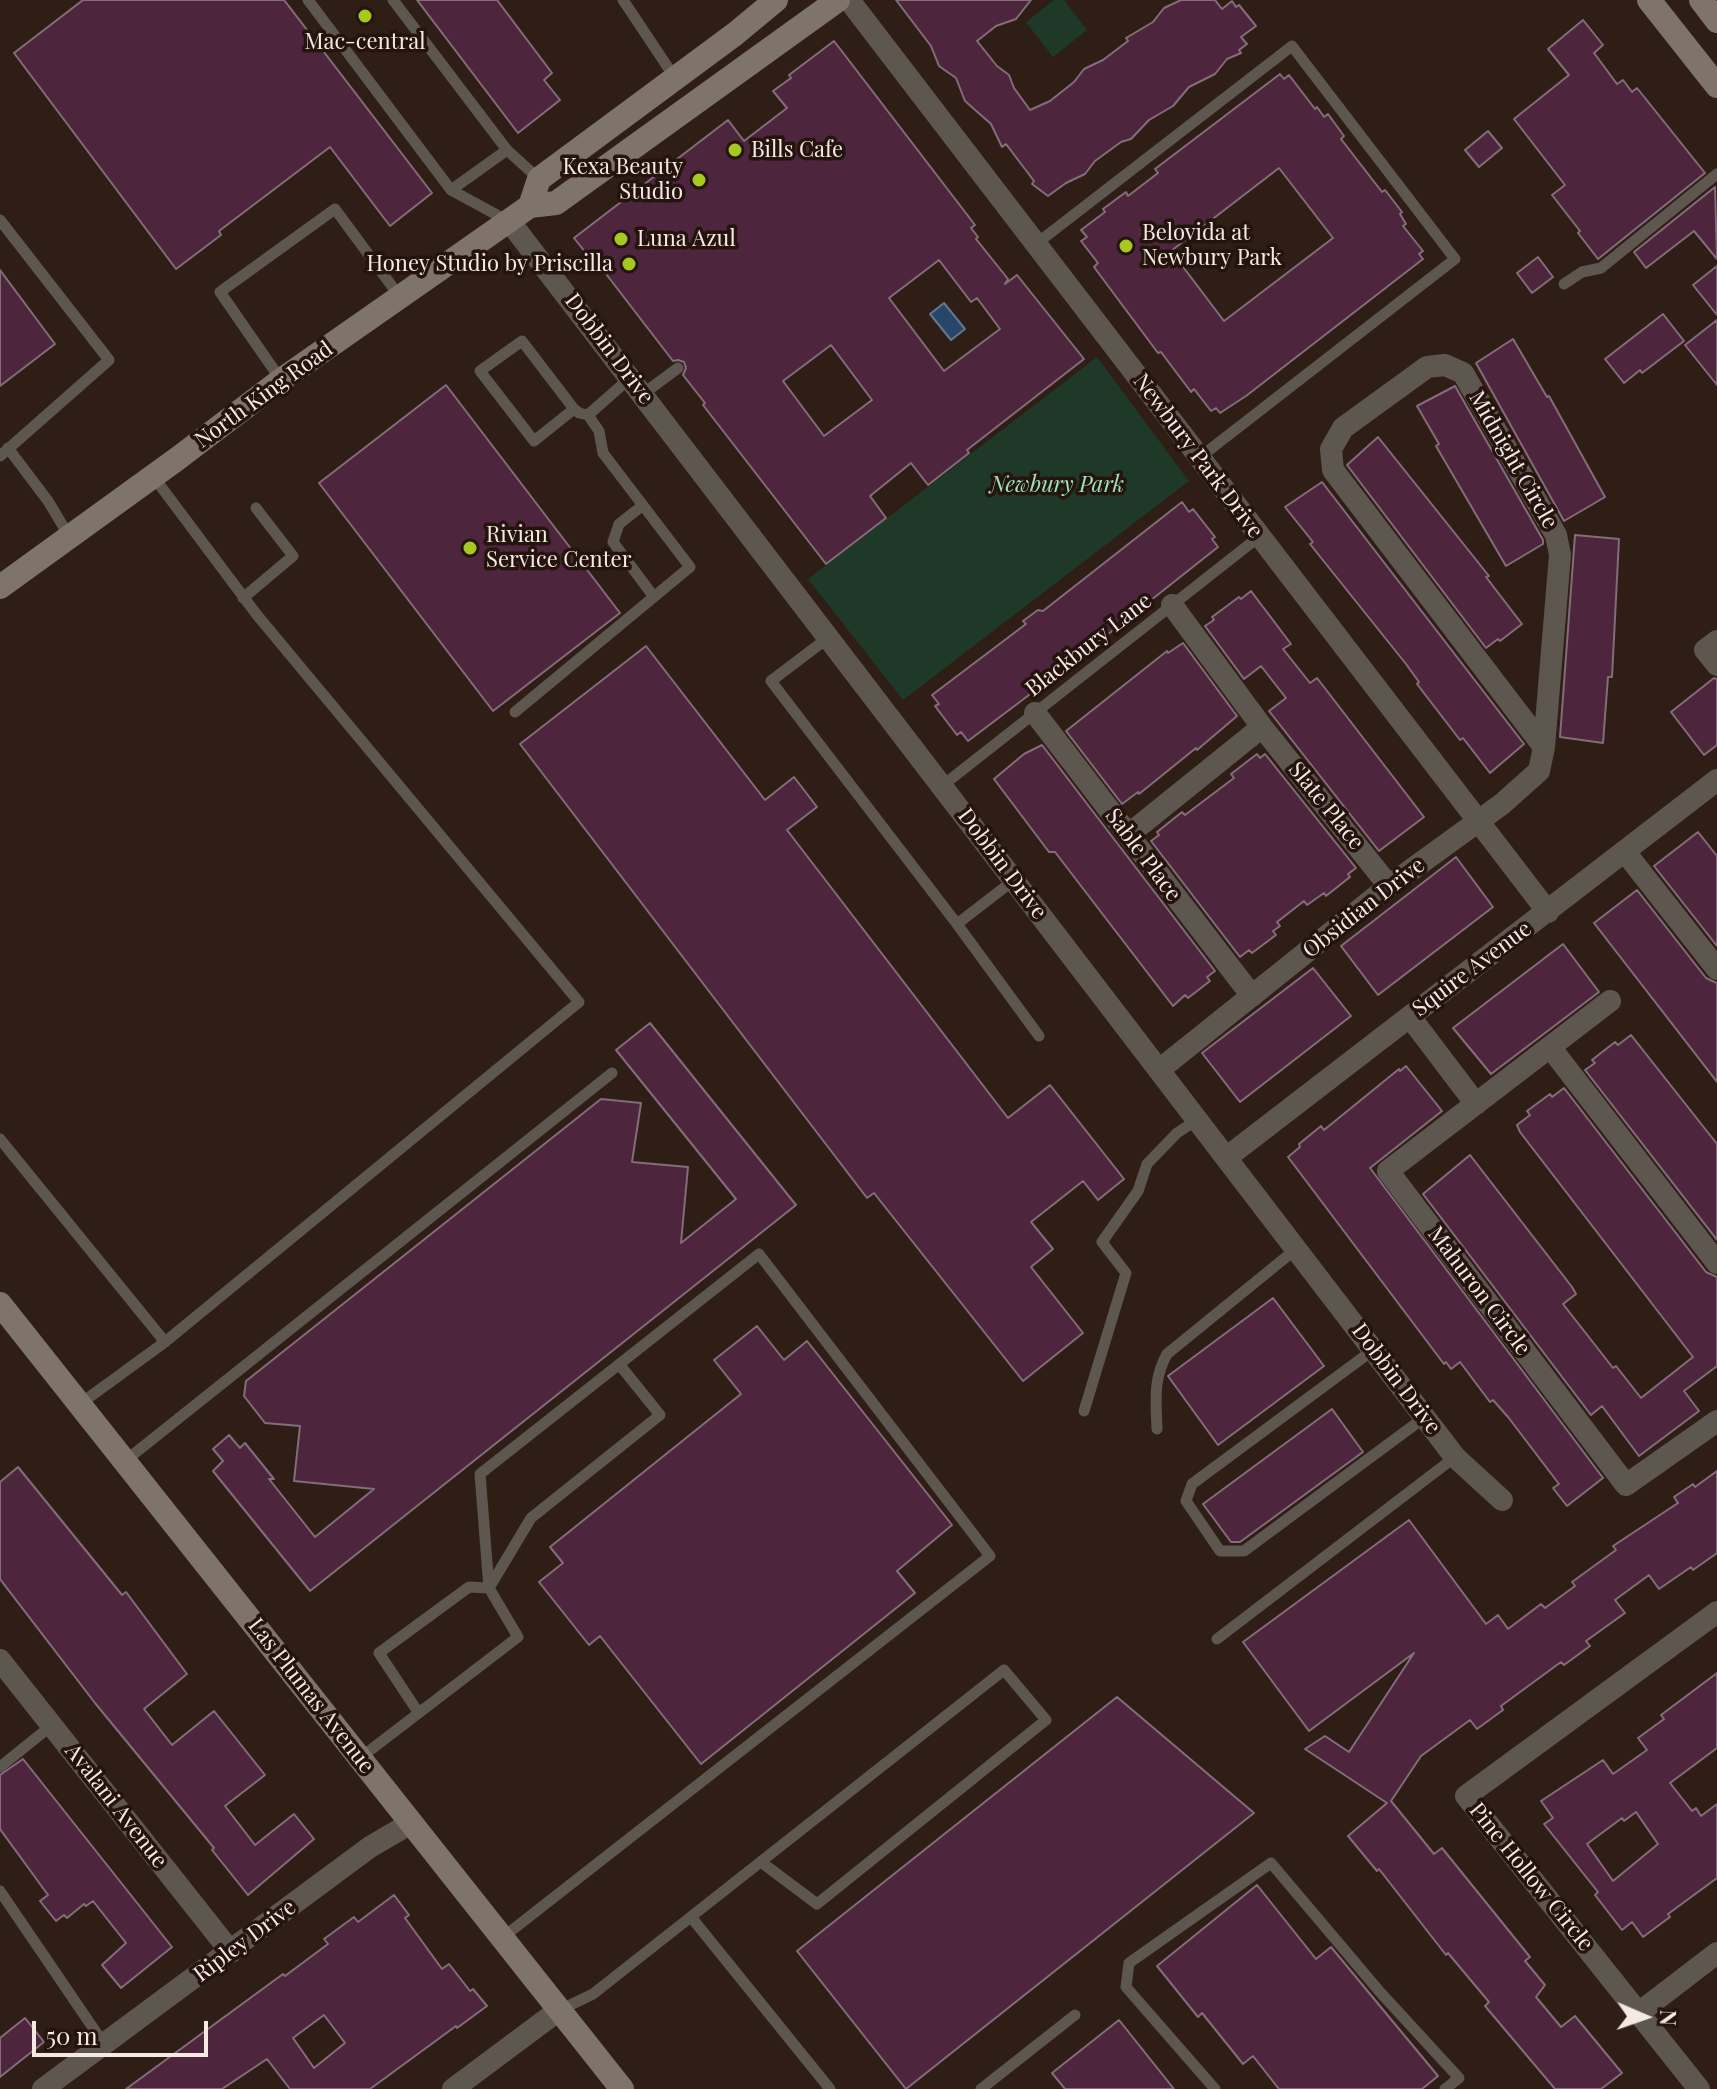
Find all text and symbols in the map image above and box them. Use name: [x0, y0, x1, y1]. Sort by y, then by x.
marker: Mac-central: [356, 7, 374, 25]
place label: Mac-central: [304, 29, 426, 55]
place label: Bills Cafe: [751, 137, 843, 163]
marker: Bills Cafe: [726, 141, 744, 159]
place label: Kexa Beauty Studio: [562, 154, 683, 206]
marker: Kexa Beauty Studio: [690, 171, 708, 189]
place label: Belovida at Newbury Park: [1142, 220, 1282, 272]
place label: Luna Azul: [637, 226, 736, 252]
marker: Luna Azul: [612, 230, 630, 248]
marker: Belovida at Newbury Park: [1117, 237, 1135, 255]
place label: Honey Studio by Priscilla: [366, 251, 613, 277]
marker: Honey Studio by Priscilla: [620, 255, 638, 273]
street label: Dobbin Drive: [559, 288, 659, 410]
street label: North King Road: [190, 336, 338, 454]
street label: Newbury Park Drive: [1128, 369, 1268, 543]
street label: Midnight Circle: [1463, 386, 1563, 534]
park label: Newbury Park: [990, 472, 1124, 498]
place label: Rivian Service Center: [486, 522, 631, 574]
marker: Rivian Service Center: [461, 539, 479, 557]
street label: Blackbury Lane: [1021, 588, 1157, 702]
street label: Slate Place: [1283, 757, 1369, 855]
street label: Dobbin Drive: [952, 803, 1052, 925]
street label: Sable Place: [1100, 803, 1186, 907]
street label: Obsidian Drive: [1298, 852, 1430, 964]
street label: Squire Avenue: [1407, 916, 1537, 1022]
street label: Mahuron Circle: [1422, 1221, 1536, 1361]
street label: Dobbin Drive: [1346, 1318, 1446, 1440]
street label: Las Plumas Avenue: [242, 1613, 380, 1779]
street label: Avalani Avenue: [59, 1739, 173, 1873]
street label: Pine Hollow Circle: [1463, 1798, 1599, 1956]
street label: Ripley Drive: [189, 1894, 301, 1988]
north arrow: [1605, 1977, 1685, 2057]
scale bar: [36, 2005, 212, 2055]
text: N: [1654, 2009, 1684, 2026]
text: 50 m: [46, 2019, 98, 2051]

